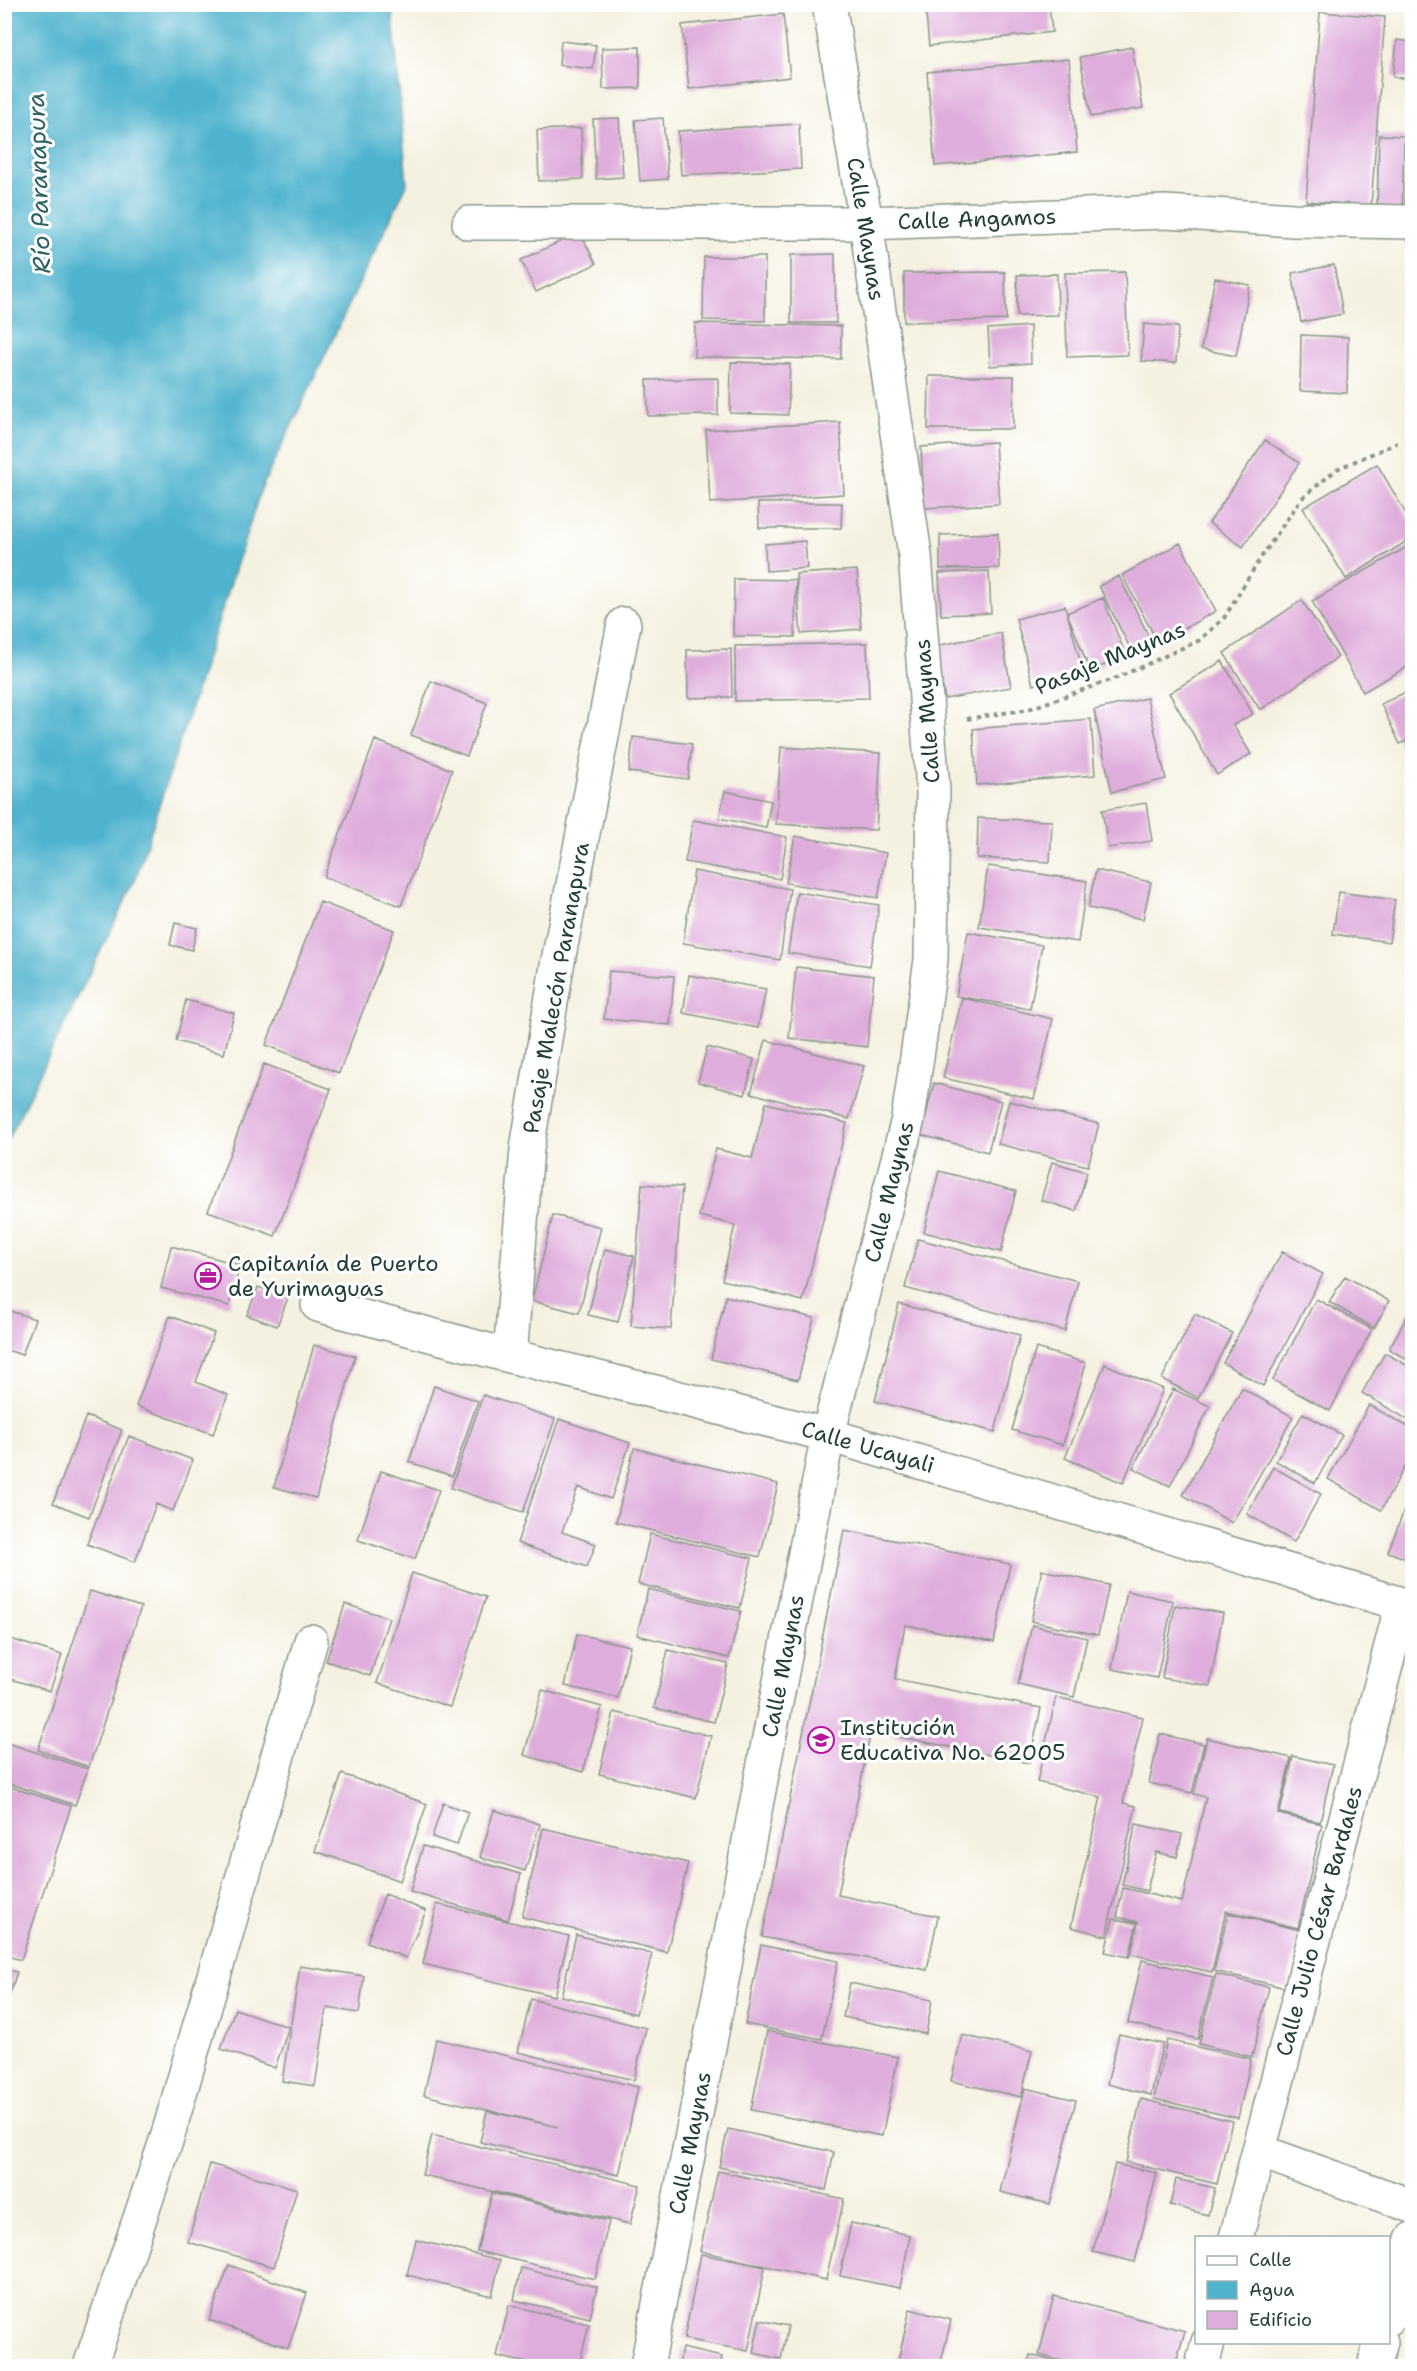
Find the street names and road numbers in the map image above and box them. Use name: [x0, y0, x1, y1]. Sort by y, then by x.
street label: Calle Maynas: [840, 155, 892, 303]
street label: Calle Angamos: [897, 202, 1057, 236]
street label: Pasaje Maynas: [1030, 615, 1190, 701]
street label: Calle Maynas: [907, 638, 947, 784]
street label: Pasaje Malecón Paranapura: [516, 840, 596, 1136]
street label: Calle Maynas: [857, 1118, 921, 1266]
street label: Calle Ucayali: [798, 1414, 938, 1480]
street label: Calle Maynas: [755, 1592, 811, 1740]
street label: Calle Julio César Bardales: [1269, 1783, 1369, 2059]
street label: Calle Maynas: [662, 2069, 718, 2217]

